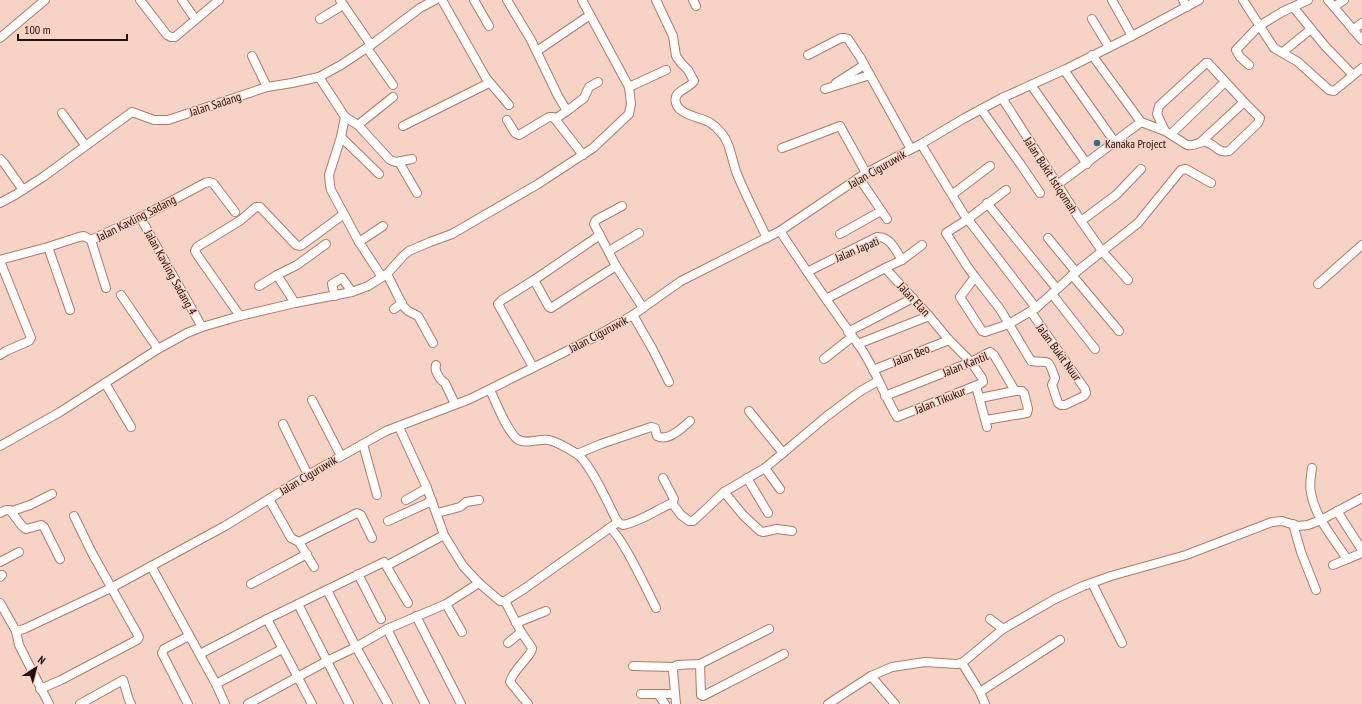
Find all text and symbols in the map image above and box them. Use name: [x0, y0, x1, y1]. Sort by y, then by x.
scale bar: [18, 16, 127, 42]
text: 100 m: [24, 22, 51, 37]
street label: Jalan Sadang: [186, 89, 243, 120]
street label: Jalan Bukit Istiqomah: [1020, 133, 1081, 216]
place label: Kanaka Project: [1105, 136, 1167, 151]
marker: Kanaka Project: [1092, 138, 1102, 148]
street label: Jalan Ciguruwik: [844, 146, 909, 192]
street label: Jalan Kavling Sadang: [93, 192, 178, 245]
street label: Jalan Kavling Sadang 4: [141, 226, 201, 318]
street label: Jalan Japati: [832, 233, 881, 265]
street label: Jalan Elan: [894, 278, 934, 319]
street label: Jalan Ciguruwik: [565, 312, 630, 356]
street label: Jalan Bukit Nuur: [1033, 320, 1085, 384]
street label: Jalan Beo: [889, 341, 932, 370]
street label: Jalan Kantil: [939, 348, 990, 380]
street label: Jalan Tikukur: [911, 383, 968, 417]
street label: Jalan Ciguruwik: [276, 452, 340, 499]
north arrow: [16, 648, 56, 688]
text: N: [35, 652, 48, 667]

